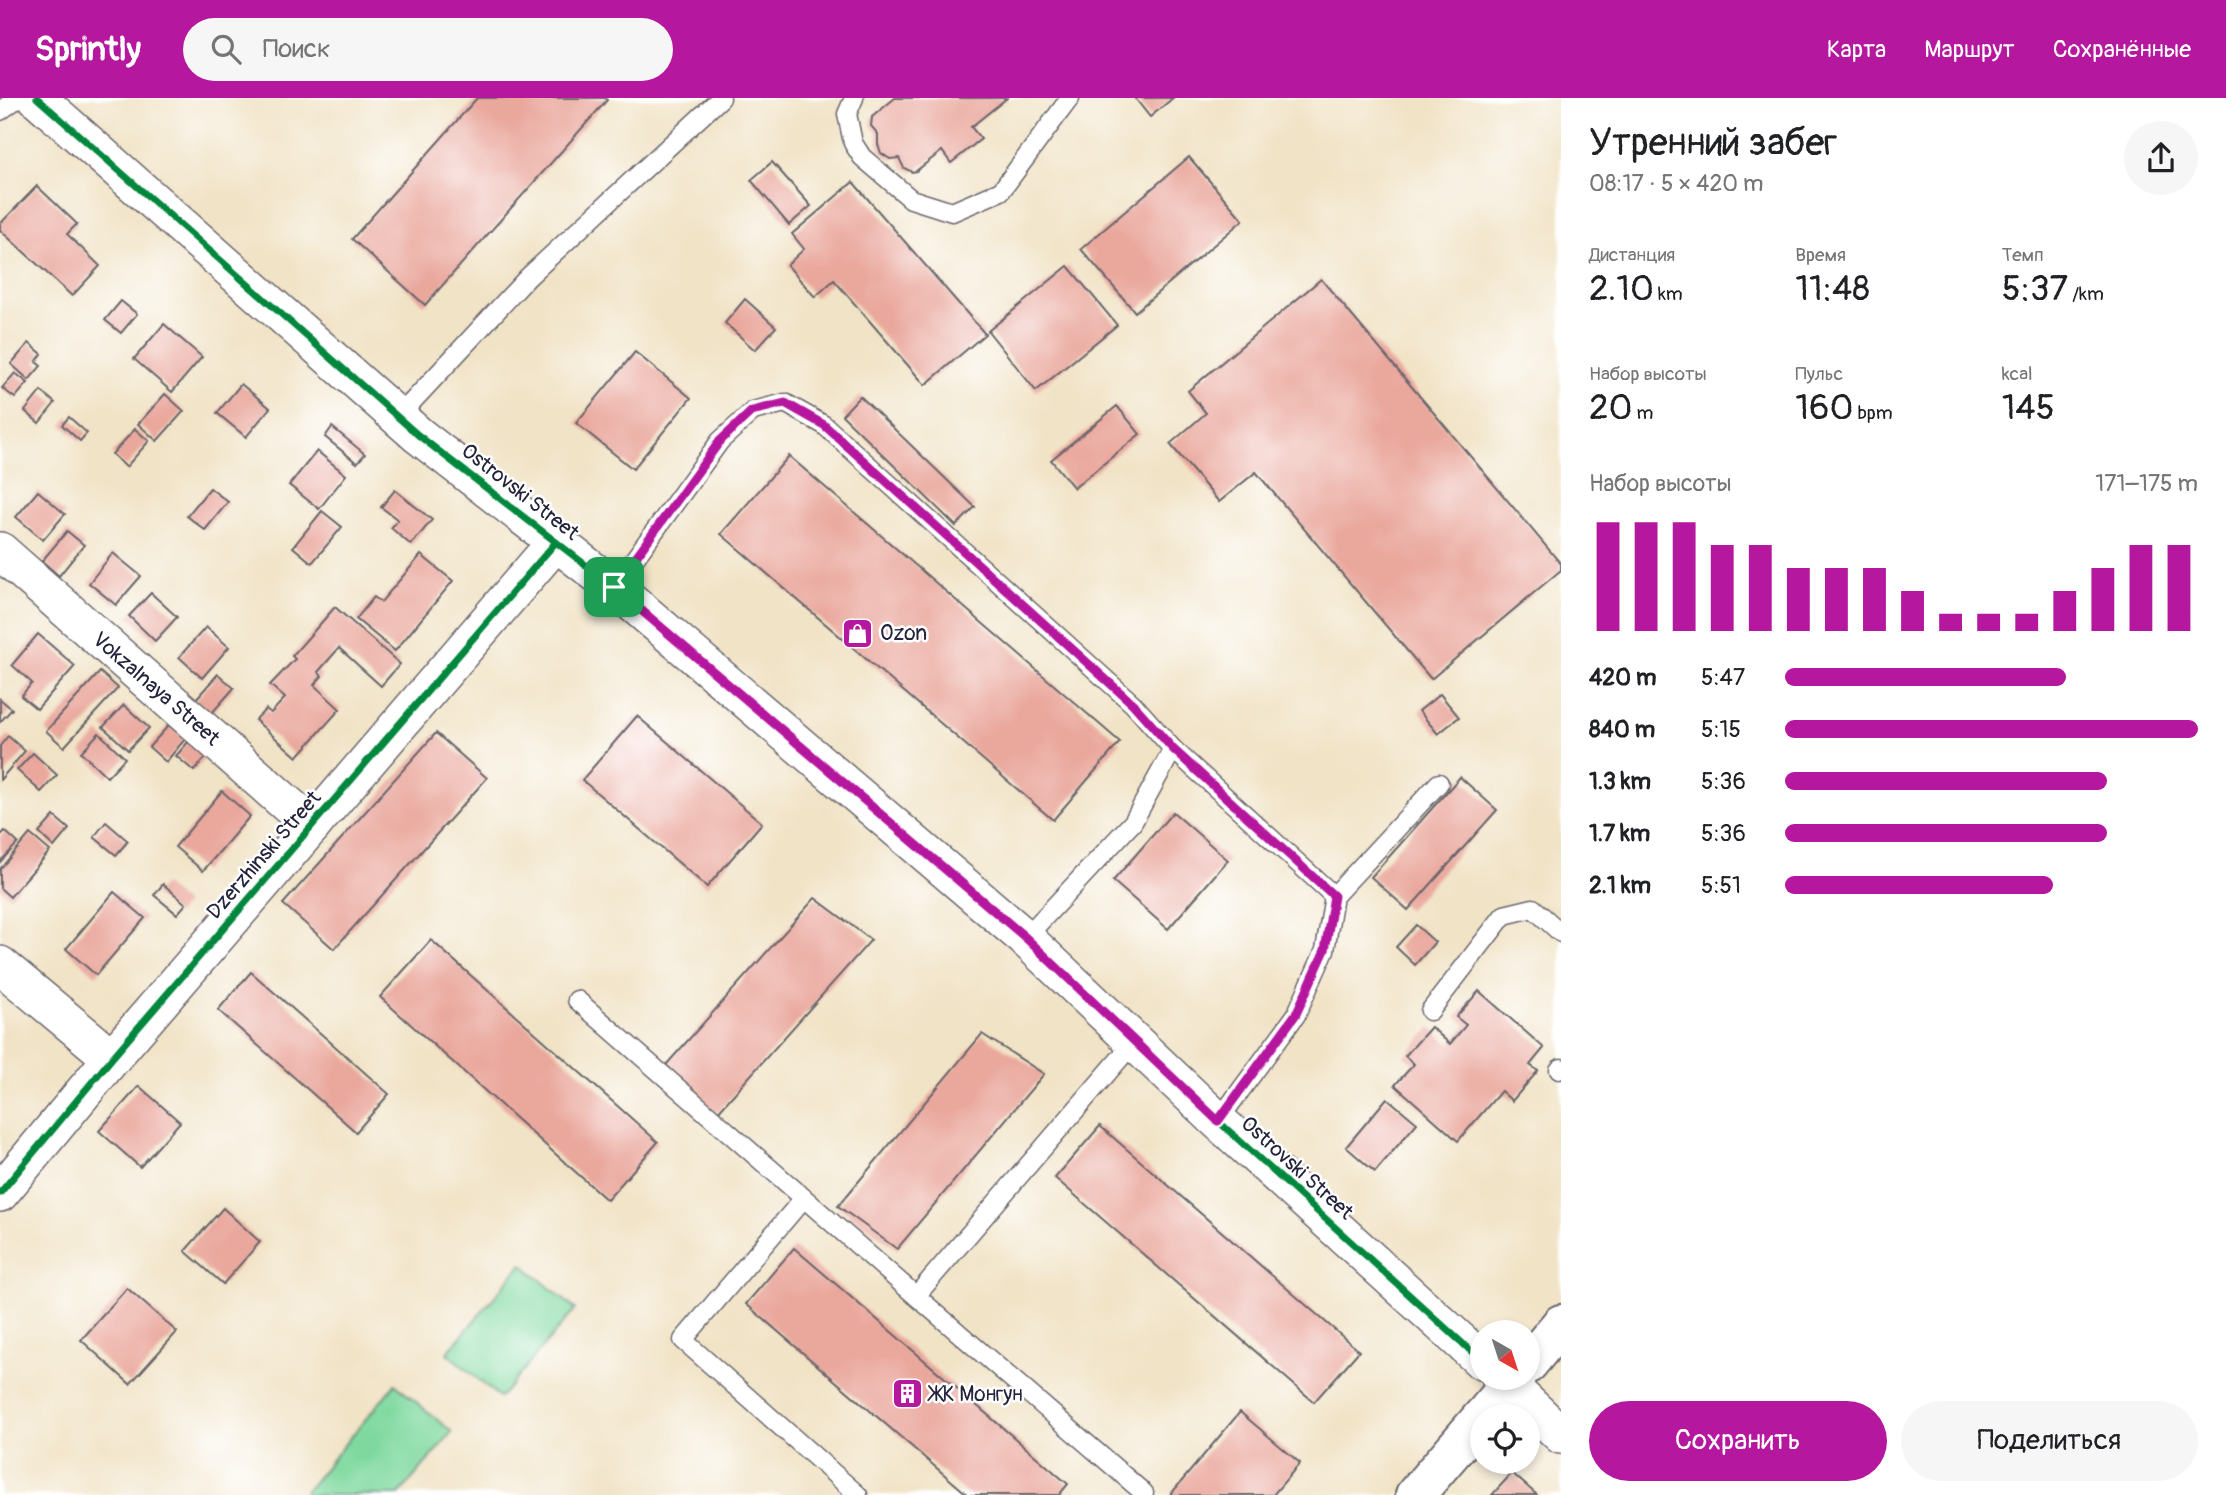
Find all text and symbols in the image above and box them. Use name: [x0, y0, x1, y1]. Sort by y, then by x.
search box: [183, 18, 673, 81]
text: Sprintly: [35, 29, 141, 70]
icon: search: [207, 30, 245, 68]
text: Поиск: [263, 33, 331, 65]
text: Карта: [1827, 35, 1886, 64]
text: Маршрут: [1924, 35, 2015, 64]
text: Сохранённые: [2053, 35, 2191, 64]
text: Утренний забег: [1589, 119, 1837, 167]
button: share: [2124, 121, 2198, 195]
text: 08:17 · 5 × 420 m: [1589, 169, 1763, 198]
text: Дистанция: [1589, 243, 1675, 267]
text: Время: [1795, 243, 1846, 267]
text: Темп: [2002, 243, 2044, 267]
text: 2.10: [1589, 267, 1654, 311]
text: 11:48: [1795, 267, 1870, 311]
text: 5:37: [2002, 267, 2068, 311]
text: km: [1654, 282, 1683, 306]
text: /km: [2068, 282, 2104, 306]
text: Набор высоты: [1589, 362, 1707, 386]
text: Пульс: [1795, 362, 1843, 386]
text: kcal: [2002, 362, 2033, 386]
text: 20: [1589, 386, 1632, 430]
text: 160: [1795, 386, 1853, 430]
text: 145: [2002, 386, 2055, 430]
text: m: [1632, 401, 1653, 425]
text: bpm: [1853, 401, 1893, 425]
street label: Ostrovski Street: [456, 438, 585, 547]
text: Набор высоты: [1589, 469, 1731, 498]
text: 171–175 m: [2095, 469, 2198, 498]
pin: [584, 557, 644, 617]
icon: arrive: [595, 568, 633, 606]
shop icon: Ozon: [840, 616, 874, 650]
place label: Ozon: [880, 620, 927, 647]
street label: Vokzalnaya Street: [87, 626, 226, 752]
text: 420 m: [1589, 663, 1656, 692]
text: 5:47: [1701, 663, 1745, 692]
text: 840 m: [1589, 715, 1655, 744]
text: 5:15: [1701, 715, 1741, 744]
text: 1.3 km: [1589, 767, 1651, 796]
text: 5:36: [1701, 767, 1746, 796]
street label: Dzerzhinski Street: [201, 785, 327, 925]
text: 1.7 km: [1589, 819, 1650, 848]
text: 5:36: [1701, 819, 1746, 848]
text: 2.1 km: [1589, 871, 1651, 900]
text: 5:51: [1701, 871, 1741, 900]
street label: Ostrovski Street: [1235, 1110, 1359, 1226]
north arrow: [1470, 1320, 1540, 1390]
map controls: [1470, 1320, 1540, 1474]
building icon: ЖК Монгун: [890, 1377, 924, 1411]
place label: ЖК Монгун: [927, 1381, 1023, 1408]
button: Сохранить: [1589, 1401, 1887, 1481]
button: Поделиться: [1901, 1401, 2198, 1481]
button: locate: [1470, 1404, 1540, 1474]

